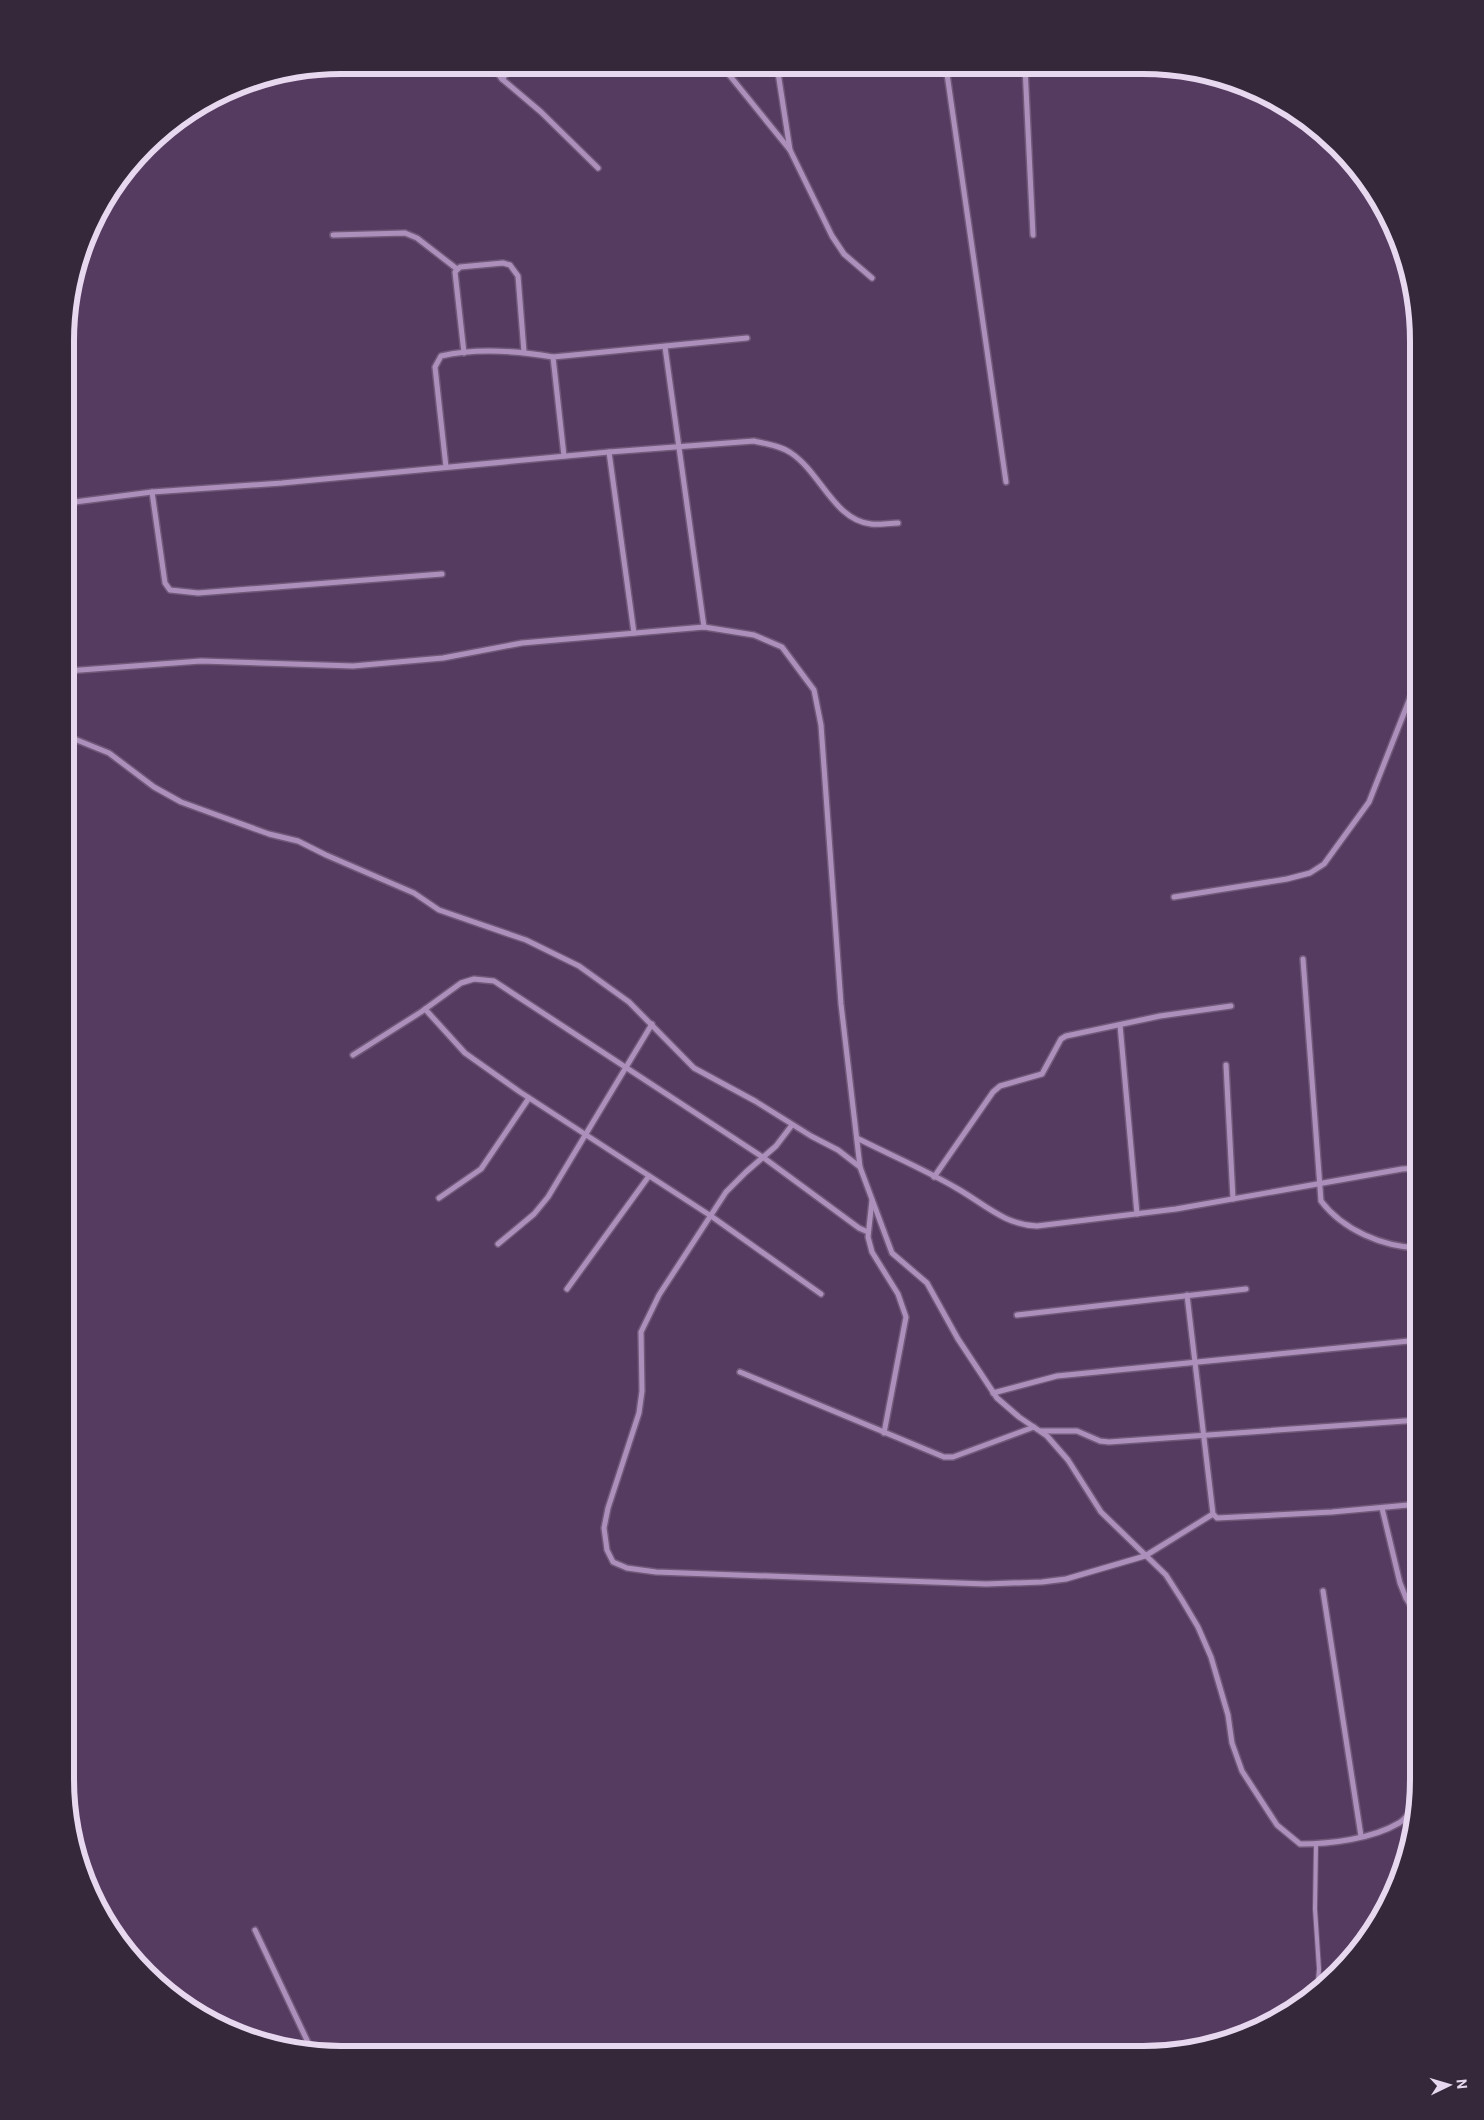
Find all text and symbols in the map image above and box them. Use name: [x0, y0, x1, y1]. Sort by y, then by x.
north arrow: [1424, 2060, 1474, 2110]
text: N: [1454, 2078, 1470, 2089]

